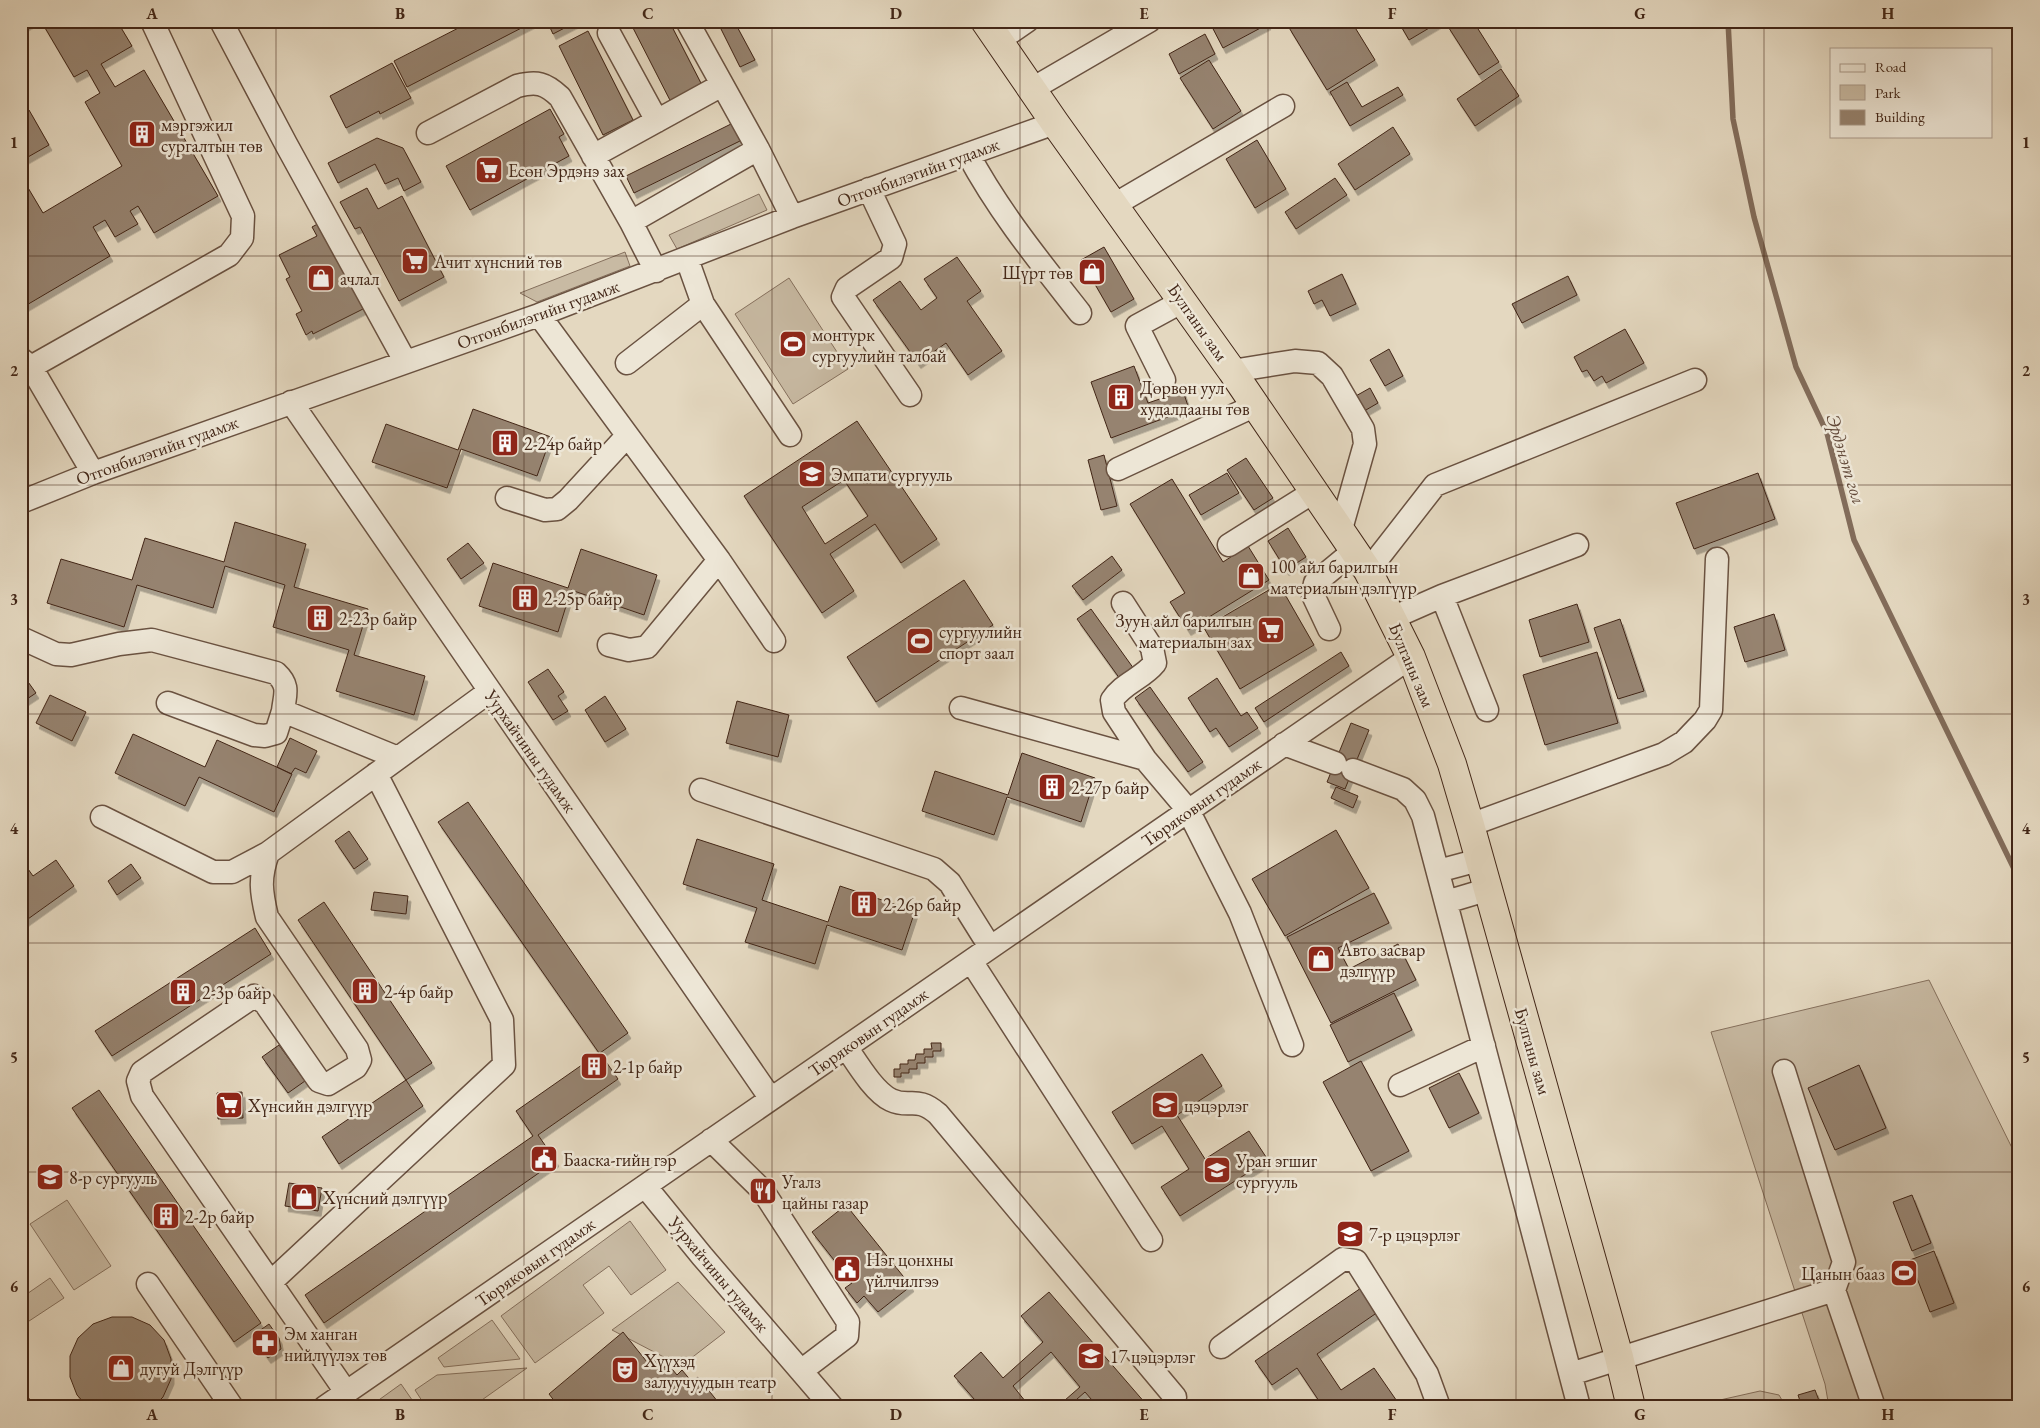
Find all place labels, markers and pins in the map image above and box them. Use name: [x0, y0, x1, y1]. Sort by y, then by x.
place label: мэргэжил сургалтын төв: [161, 113, 263, 157]
building icon: мэргэжил сургалтын төв: [127, 119, 157, 149]
supermarket icon: Есөн Эрдэнэ зах: [474, 155, 504, 185]
place label: Есөн Эрдэнэ зах: [508, 159, 625, 182]
supermarket icon: Ачит хүнсний төв: [400, 246, 430, 276]
place label: Ачит хүнсний төв: [433, 250, 563, 273]
shop icon: Шүрт төв: [1077, 257, 1107, 287]
place label: Шүрт төв: [1002, 261, 1073, 284]
shop icon: ачлал: [306, 263, 336, 293]
place label: ачлал: [340, 267, 380, 290]
place label: монтурк сургуулийн талбай: [812, 323, 947, 367]
sports icon: монтурк сургуулийн талбай: [778, 329, 808, 359]
place label: Дөрвөн уул худалдааны төв: [1140, 376, 1250, 420]
building icon: Дөрвөн уул худалдааны төв: [1106, 382, 1136, 412]
building icon: 2-24р байр: [490, 428, 520, 458]
place label: 2-24р байр: [524, 432, 602, 455]
school or university icon: Эмпати сургууль: [797, 459, 827, 489]
place label: Эмпати сургууль: [831, 463, 953, 486]
place label: 100 айл барилгын материалын дэлгүүр: [1270, 555, 1417, 599]
shop icon: 100 айл барилгын материалын дэлгүүр: [1236, 561, 1266, 591]
building icon: 2-25р байр: [510, 583, 540, 613]
place label: 2-25р байр: [544, 587, 622, 610]
building icon: 2-23р байр: [305, 603, 335, 633]
place label: 2-23р байр: [339, 607, 417, 630]
place label: Зуун айл барилгын материалын зах: [1116, 609, 1252, 653]
supermarket icon: Зуун айл барилгын материалын зах: [1256, 615, 1286, 645]
place label: сургуулийн спорт заал: [939, 620, 1022, 664]
sports icon: сургуулийн спорт заал: [905, 626, 935, 656]
building icon: 2-27р байр: [1037, 772, 1067, 802]
place label: 2-27р байр: [1071, 776, 1149, 799]
building icon: 2-26р байр: [849, 889, 879, 919]
place label: 2-26р байр: [883, 893, 961, 916]
place label: Авто засвар дэлгүүр: [1339, 938, 1425, 982]
shop icon: Авто засвар дэлгүүр: [1306, 944, 1336, 974]
building icon: 2-4р байр: [350, 976, 380, 1006]
building icon: 2-3р байр: [168, 977, 198, 1007]
place label: 2-4р байр: [384, 980, 453, 1003]
place label: 2-3р байр: [202, 981, 271, 1004]
building icon: 2-1р байр: [579, 1051, 609, 1081]
place label: 2-1р байр: [613, 1055, 682, 1078]
supermarket icon: Хүнсийн дэлгүүр: [214, 1090, 244, 1120]
school or university icon: цэцэрлэг: [1150, 1090, 1180, 1120]
place label: Хүнсийн дэлгүүр: [247, 1094, 372, 1117]
place label: цэцэрлэг: [1184, 1094, 1249, 1117]
public building icon: Бааска-гийн гэр: [529, 1144, 559, 1174]
place label: Бааска-гийн гэр: [563, 1148, 677, 1171]
place label: Уран эгшиг сургууль: [1235, 1149, 1318, 1193]
school or university icon: Уран эгшиг сургууль: [1202, 1155, 1232, 1185]
school or university icon: 8-р сургууль: [35, 1162, 65, 1192]
place label: 8-р сургууль: [69, 1166, 157, 1189]
place label: Угалз цайны газар: [781, 1170, 869, 1214]
restaurant icon: Угалз цайны газар: [748, 1176, 778, 1206]
shop icon: Хүнсний дэлгүүр: [289, 1182, 319, 1212]
place label: Хүнсний дэлгүүр: [322, 1186, 447, 1209]
building icon: 2-2р байр: [151, 1201, 181, 1231]
place label: 2-2р байр: [185, 1205, 254, 1228]
school or university icon: 7-р цэцэрлэг: [1335, 1219, 1365, 1249]
place label: 7-р цэцэрлэг: [1369, 1223, 1461, 1246]
place label: Нэг цонхны үйлчилгээ: [865, 1248, 954, 1292]
public building icon: Нэг цонхны үйлчилгээ: [832, 1254, 862, 1284]
sports icon: Цанын бааз: [1889, 1258, 1919, 1288]
place label: Цанын бааз: [1801, 1262, 1885, 1285]
place label: Эм ханган нийлүүлэх төв: [284, 1322, 387, 1366]
pharmacy icon: Эм ханган нийлүүлэх төв: [250, 1328, 280, 1358]
school or university icon: 17 цэцэрлэг: [1076, 1341, 1106, 1371]
place label: 17 цэцэрлэг: [1110, 1345, 1196, 1368]
place label: Хүүхэд залуучуудын театр: [643, 1349, 776, 1393]
shop icon: дугуй Дэлгүүр: [106, 1353, 136, 1383]
theatre icon: Хүүхэд залуучуудын театр: [610, 1355, 640, 1385]
place label: дугуй Дэлгүүр: [140, 1357, 243, 1380]

